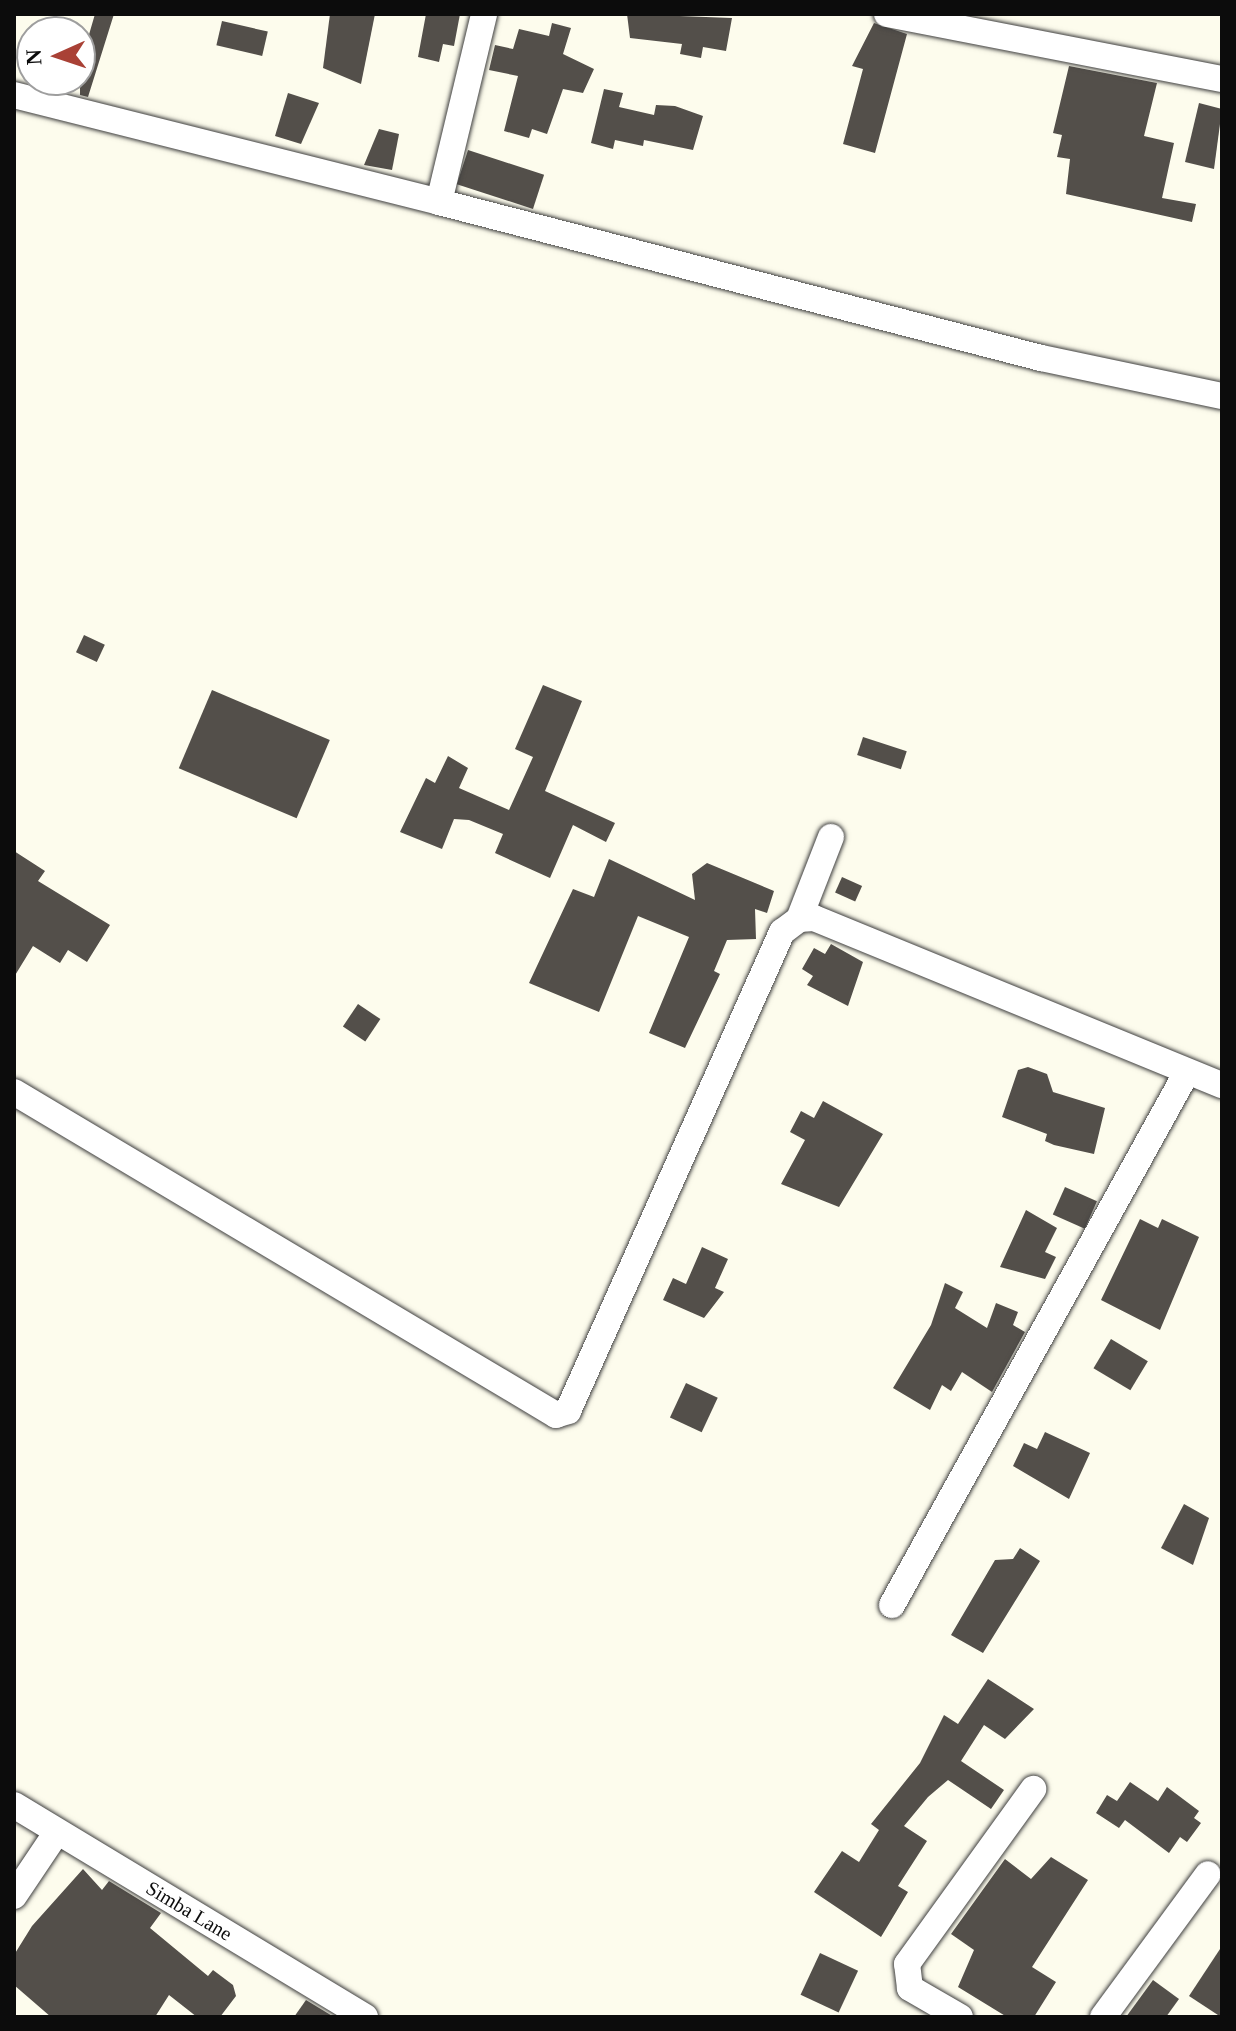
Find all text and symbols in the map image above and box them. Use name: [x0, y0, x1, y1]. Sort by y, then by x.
north arrow: [16, 16, 96, 96]
text: N: [21, 49, 46, 66]
street label: Simba Lane: [142, 1876, 236, 1946]

